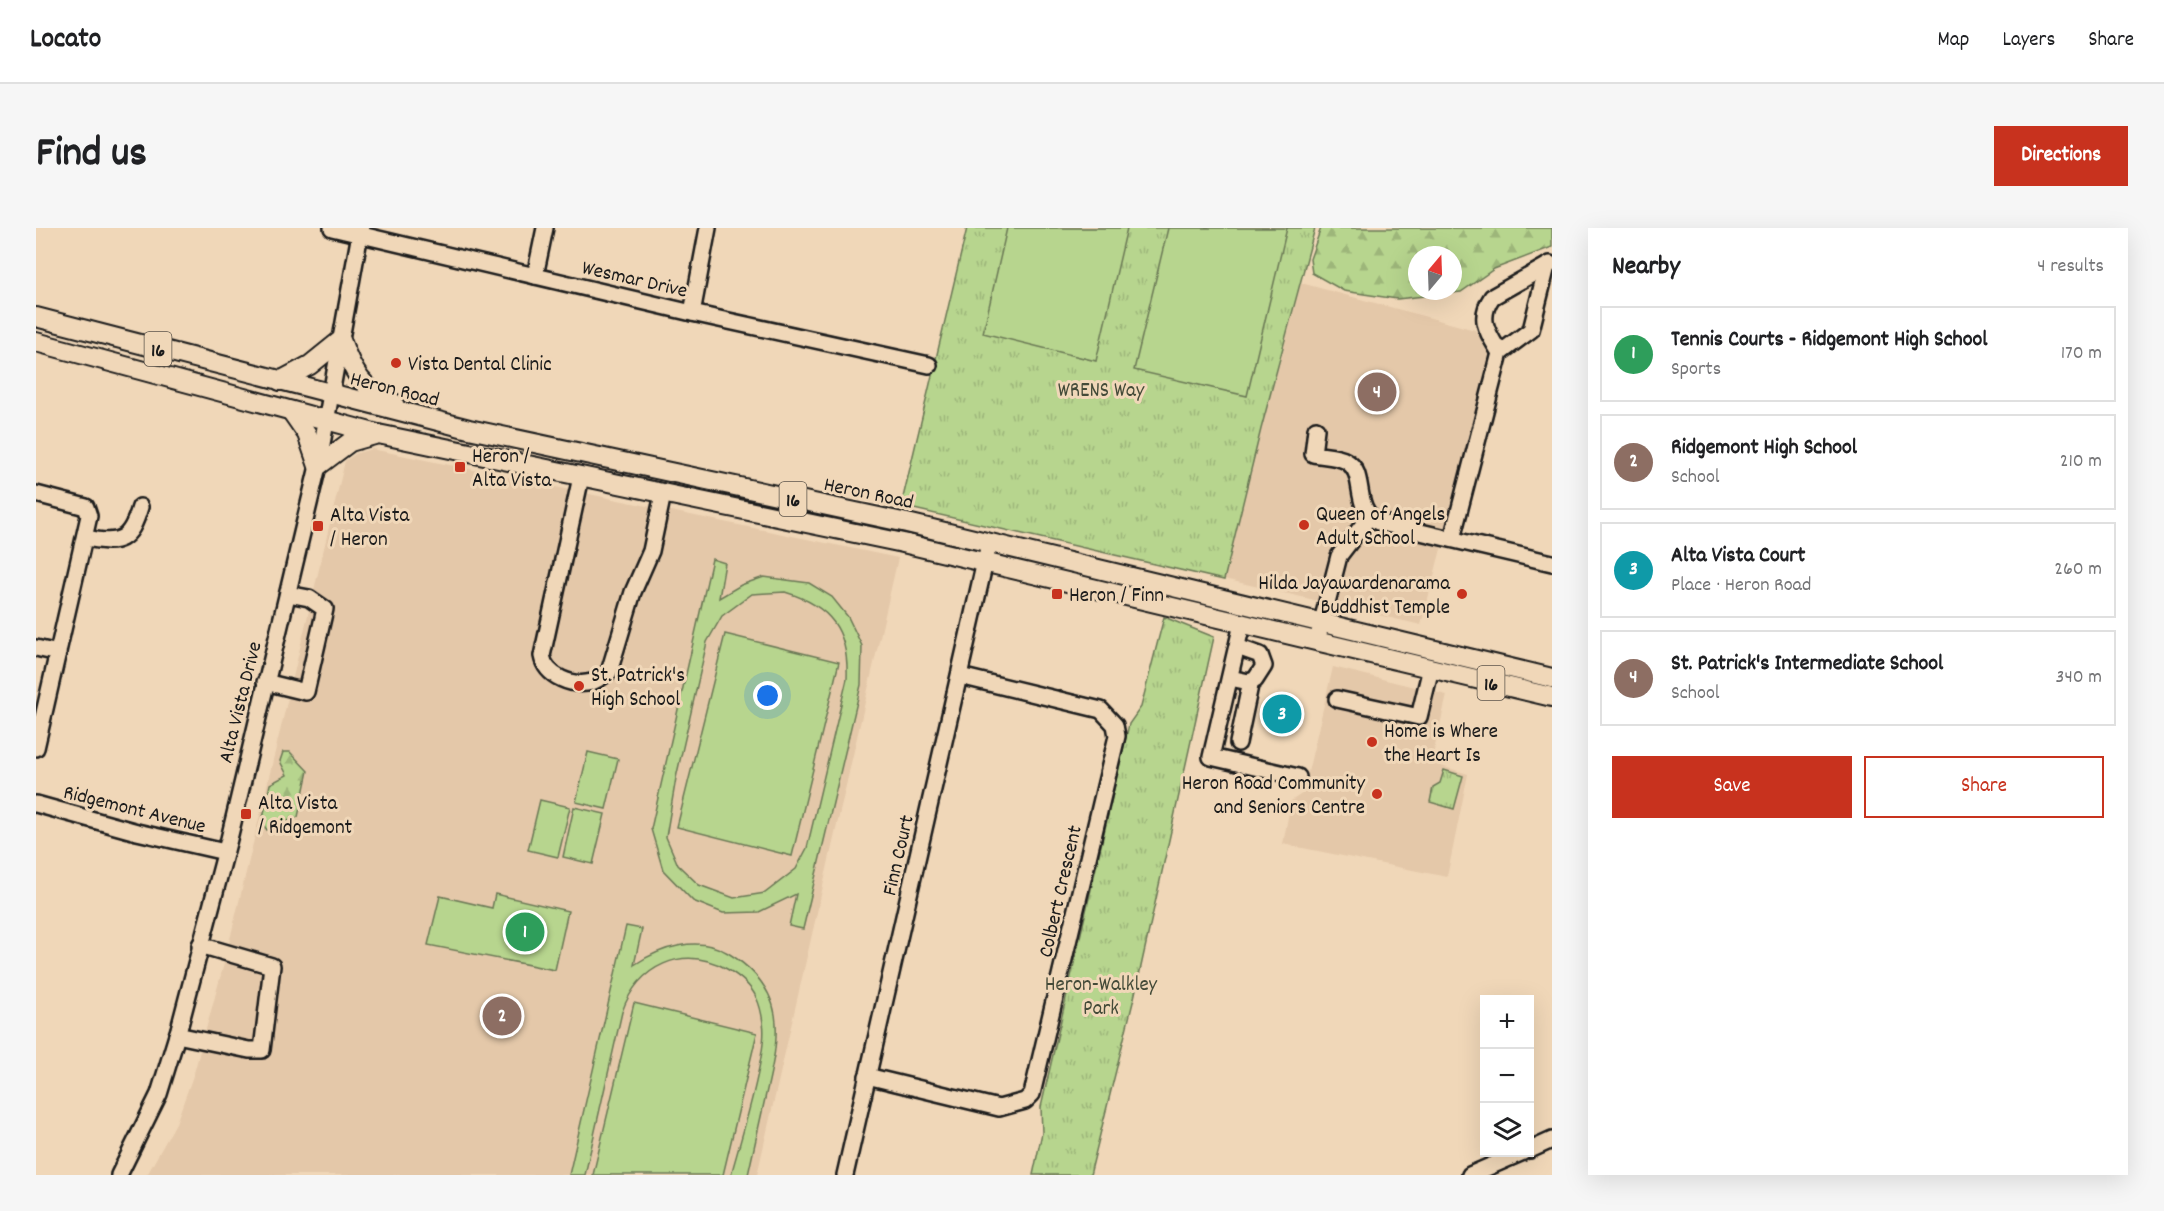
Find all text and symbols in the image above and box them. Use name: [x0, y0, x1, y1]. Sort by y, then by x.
text: Locato: [30, 21, 101, 61]
text: Map: [1938, 26, 1969, 56]
text: Layers: [2002, 26, 2055, 56]
text: Share: [2088, 26, 2134, 56]
text: Find us: [36, 126, 147, 186]
button: Directions: [1994, 126, 2128, 186]
north arrow: [1408, 246, 1462, 300]
text: Nearby: [1612, 249, 1680, 286]
text: 4 results: [2037, 253, 2104, 281]
street label: Wesmar Drive: [579, 254, 690, 308]
text: Tennis Courts - Ridgemont High School: [1671, 325, 1988, 356]
road number: 16: [144, 332, 172, 366]
text: 1: [1631, 340, 1636, 368]
text: 170 m: [2061, 340, 2102, 368]
place label: Vista Dental Clinic: [408, 351, 552, 381]
marker: Vista Dental Clinic: [389, 356, 403, 370]
text: Sports: [1671, 356, 1721, 384]
street label: Heron Road: [347, 365, 442, 416]
pin: 4: [1358, 370, 1396, 414]
park label: WRENS Way: [1058, 377, 1145, 407]
text: Ridgemont High School: [1671, 433, 1857, 464]
place label: Heron / Alta Vista: [472, 443, 552, 497]
text: 2: [1629, 448, 1638, 476]
text: 210 m: [2060, 448, 2102, 476]
marker: Heron / Alta Vista: [453, 460, 467, 474]
text: School: [1671, 464, 1720, 492]
street label: Heron Road: [821, 471, 916, 519]
road number: 16: [780, 482, 807, 516]
place label: Queen of Angels Adult School: [1316, 501, 1445, 555]
place label: Alta Vista / Heron: [330, 502, 410, 556]
marker: Queen of Angels Adult School: [1297, 518, 1311, 532]
marker: Alta Vista / Heron: [311, 519, 325, 533]
text: Alta Vista Court: [1671, 541, 1806, 572]
text: 3: [1629, 556, 1638, 584]
text: 260 m: [2054, 556, 2102, 584]
place label: Hilda Jayawardenarama Buddhist Temple: [1258, 570, 1451, 624]
text: Place · Heron Road: [1671, 572, 1811, 600]
place label: Heron / Finn: [1069, 582, 1164, 612]
marker: Heron / Finn: [1050, 587, 1064, 601]
marker: Hilda Jayawardenarama Buddhist Temple: [1455, 587, 1469, 601]
street label: Alta Vista Drive: [212, 639, 272, 767]
text: St. Patrick's Intermediate School: [1671, 649, 1943, 680]
place label: St. Patrick's High School: [591, 662, 685, 716]
text: 4: [1629, 664, 1638, 692]
text: 340 m: [2056, 664, 2102, 692]
road number: 16: [1478, 666, 1504, 700]
marker: St. Patrick's High School: [572, 679, 586, 693]
text: School: [1671, 680, 1720, 708]
your location: [753, 681, 782, 710]
pin: 3: [1262, 692, 1302, 736]
place label: Home is Where the Heart Is: [1384, 718, 1498, 772]
marker: Home is Where the Heart Is: [1365, 735, 1379, 749]
button: Save: [1612, 756, 1852, 818]
button: Share: [1864, 756, 2104, 818]
place label: Heron Road Community and Seniors Centre: [1182, 770, 1365, 824]
street label: Ridgemont Avenue: [60, 779, 209, 843]
marker: Heron Road Community and Seniors Centre: [1370, 787, 1384, 801]
place label: Alta Vista / Ridgemont: [258, 790, 353, 844]
marker: Alta Vista / Ridgemont: [239, 807, 253, 821]
street label: Finn Court: [876, 812, 924, 899]
street label: Colbert Crescent: [1032, 822, 1092, 961]
pin: 1: [506, 910, 544, 954]
park label: Heron-Walkley Park: [1045, 971, 1158, 1025]
pin: 2: [482, 994, 522, 1038]
map controls: [1480, 995, 1534, 1157]
button: +: [1480, 995, 1534, 1049]
button: −: [1480, 1049, 1534, 1103]
button: layers: [1480, 1103, 1534, 1157]

